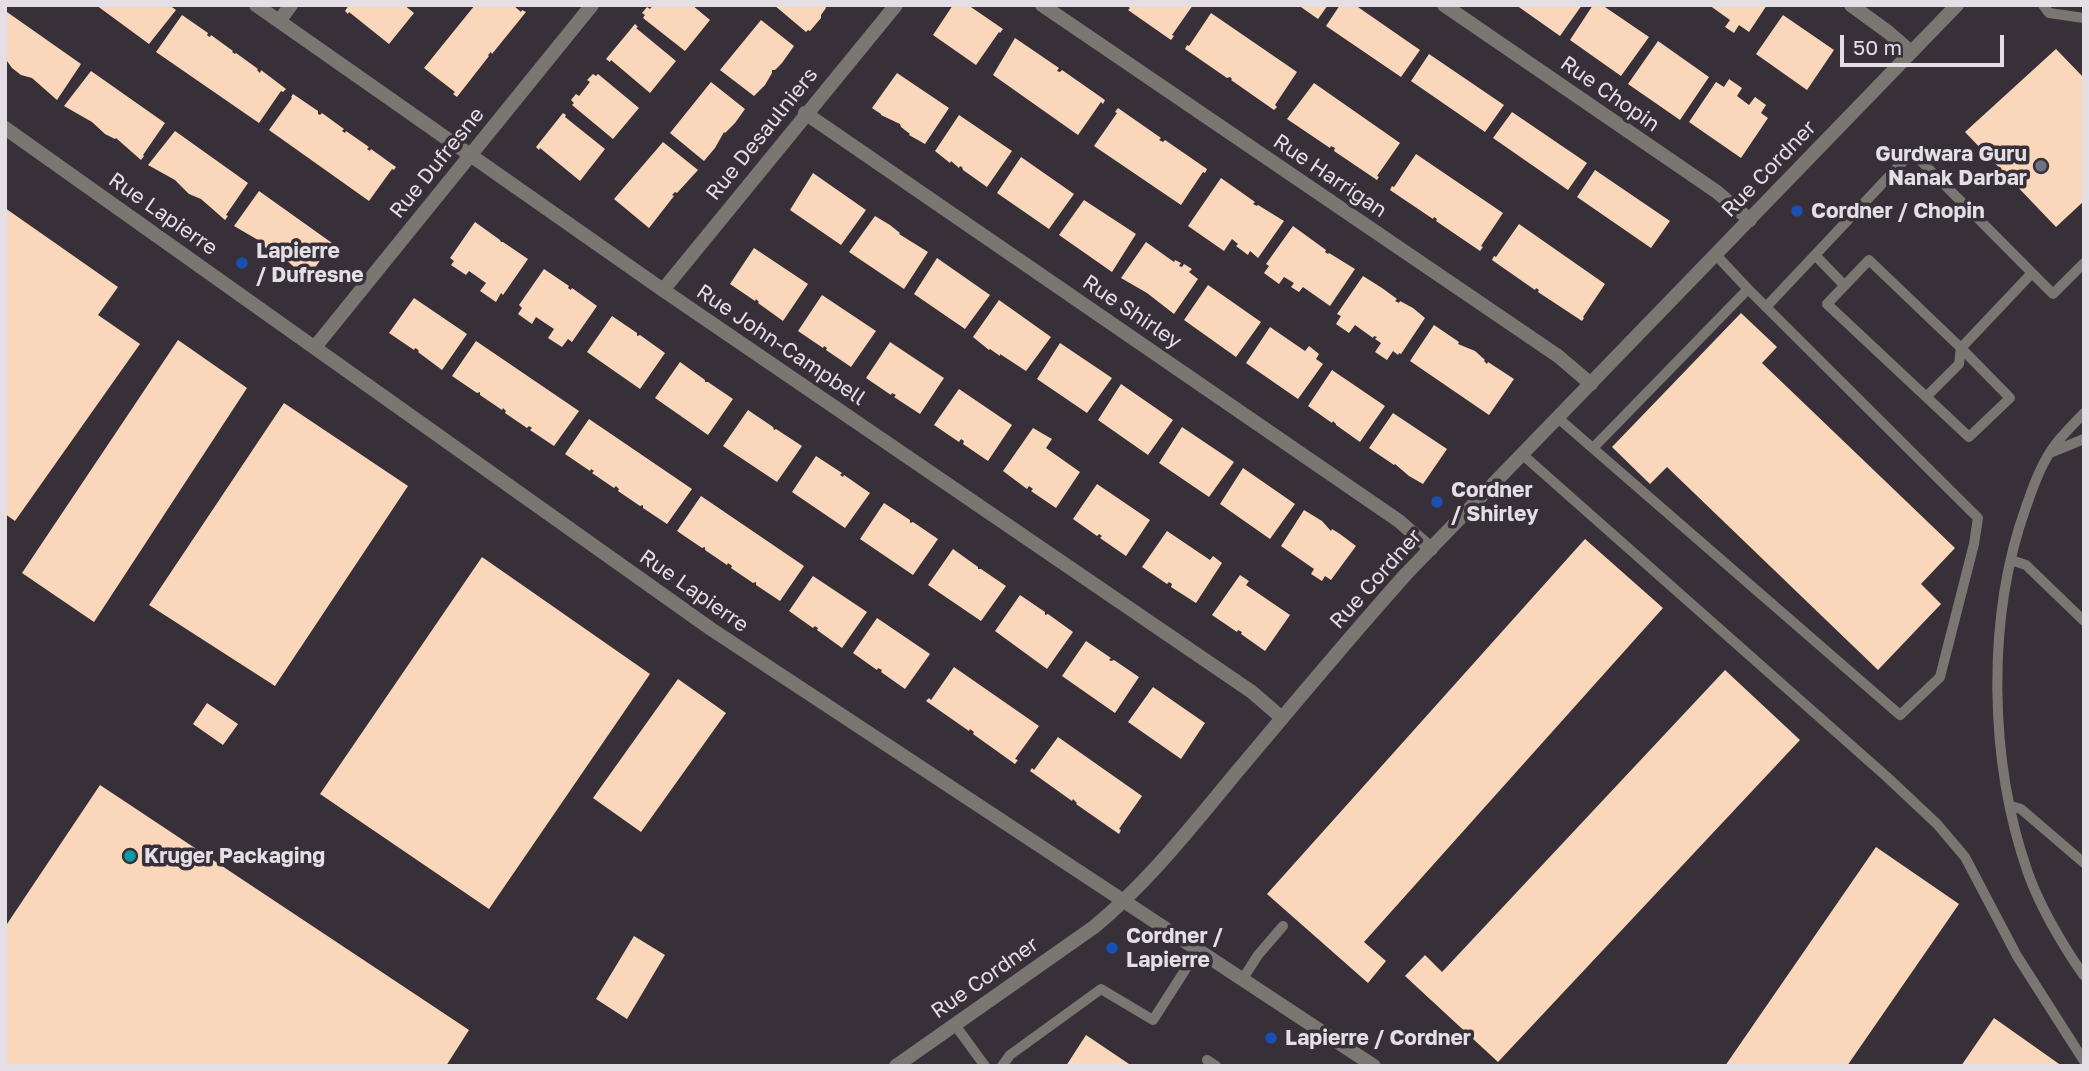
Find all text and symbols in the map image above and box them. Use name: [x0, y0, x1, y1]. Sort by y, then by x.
scale bar: [1844, 21, 2008, 65]
text: 50 m: [1853, 34, 1902, 60]
street label: Rue Chopin: [1556, 51, 1664, 137]
street label: Rue Desaulniers: [701, 63, 823, 205]
street label: Rue Dufresne: [385, 102, 489, 224]
street label: Rue Cordner: [1717, 115, 1821, 223]
street label: Rue Harrigan: [1268, 129, 1392, 223]
place label: Gurdwara Guru Nanak Darbar: [1875, 141, 2027, 191]
marker: Gurdwara Guru Nanak Darbar: [2033, 158, 2049, 174]
street label: Rue Lapierre: [104, 167, 222, 261]
place label: Cordner / Chopin: [1811, 198, 1985, 224]
marker: Cordner / Chopin: [1789, 203, 1805, 219]
place label: Lapierre / Dufresne: [256, 238, 364, 288]
marker: Lapierre / Dufresne: [234, 255, 250, 271]
street label: Rue Shirley: [1078, 270, 1186, 354]
street label: Rue John-Campbell: [692, 279, 870, 411]
place label: Cordner / Shirley: [1451, 477, 1539, 527]
marker: Cordner / Shirley: [1429, 494, 1445, 510]
street label: Rue Cordner: [1325, 524, 1427, 634]
street label: Rue Lapierre: [635, 544, 753, 638]
place label: Kruger Packaging: [144, 843, 325, 869]
marker: Kruger Packaging: [122, 848, 138, 864]
place label: Cordner / Lapierre: [1126, 923, 1223, 973]
street label: Rue Cordner: [927, 932, 1043, 1024]
marker: Cordner / Lapierre: [1104, 940, 1120, 956]
place label: Lapierre / Cordner: [1285, 1025, 1471, 1051]
marker: Lapierre / Cordner: [1263, 1030, 1279, 1046]

